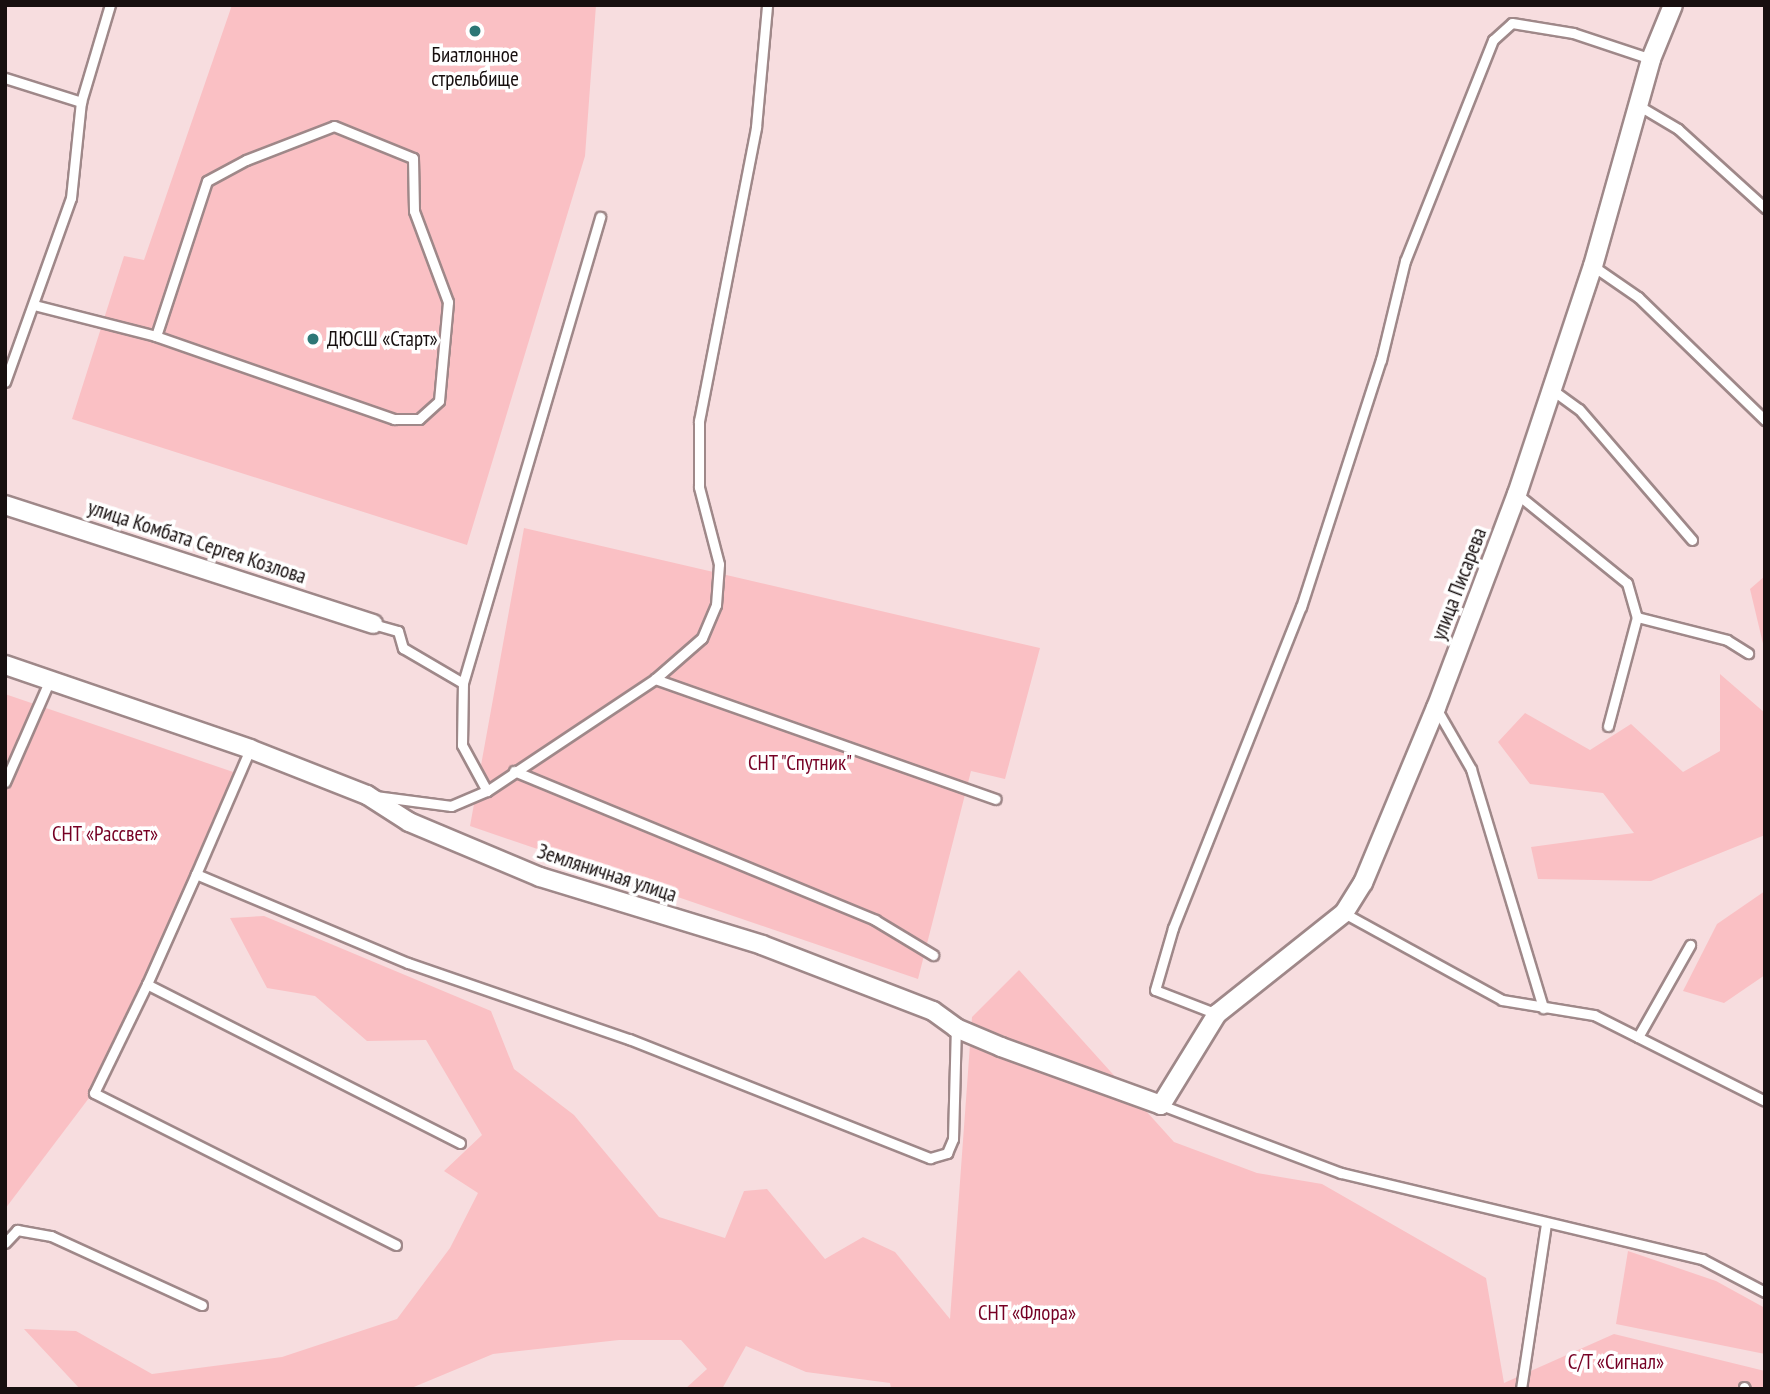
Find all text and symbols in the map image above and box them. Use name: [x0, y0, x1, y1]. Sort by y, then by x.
marker: Биатлонное стрельбище: [467, 23, 483, 39]
place label: Биатлонное стрельбище: [431, 42, 519, 92]
place label: ДЮСШ «Старт»: [327, 326, 438, 352]
marker: ДЮСШ «Старт»: [305, 331, 321, 347]
street label: улица Комбата Сергея Козлова: [85, 495, 309, 589]
street label: улица Писарева: [1426, 524, 1492, 644]
park label: СНТ "Спутник": [747, 750, 853, 776]
park label: СНТ «Рассвет»: [52, 821, 158, 847]
street label: Земляничная улица: [534, 839, 680, 907]
park label: СНТ «Флора»: [978, 1300, 1076, 1326]
park label: С/Т «Сигнал»: [1568, 1349, 1664, 1375]

